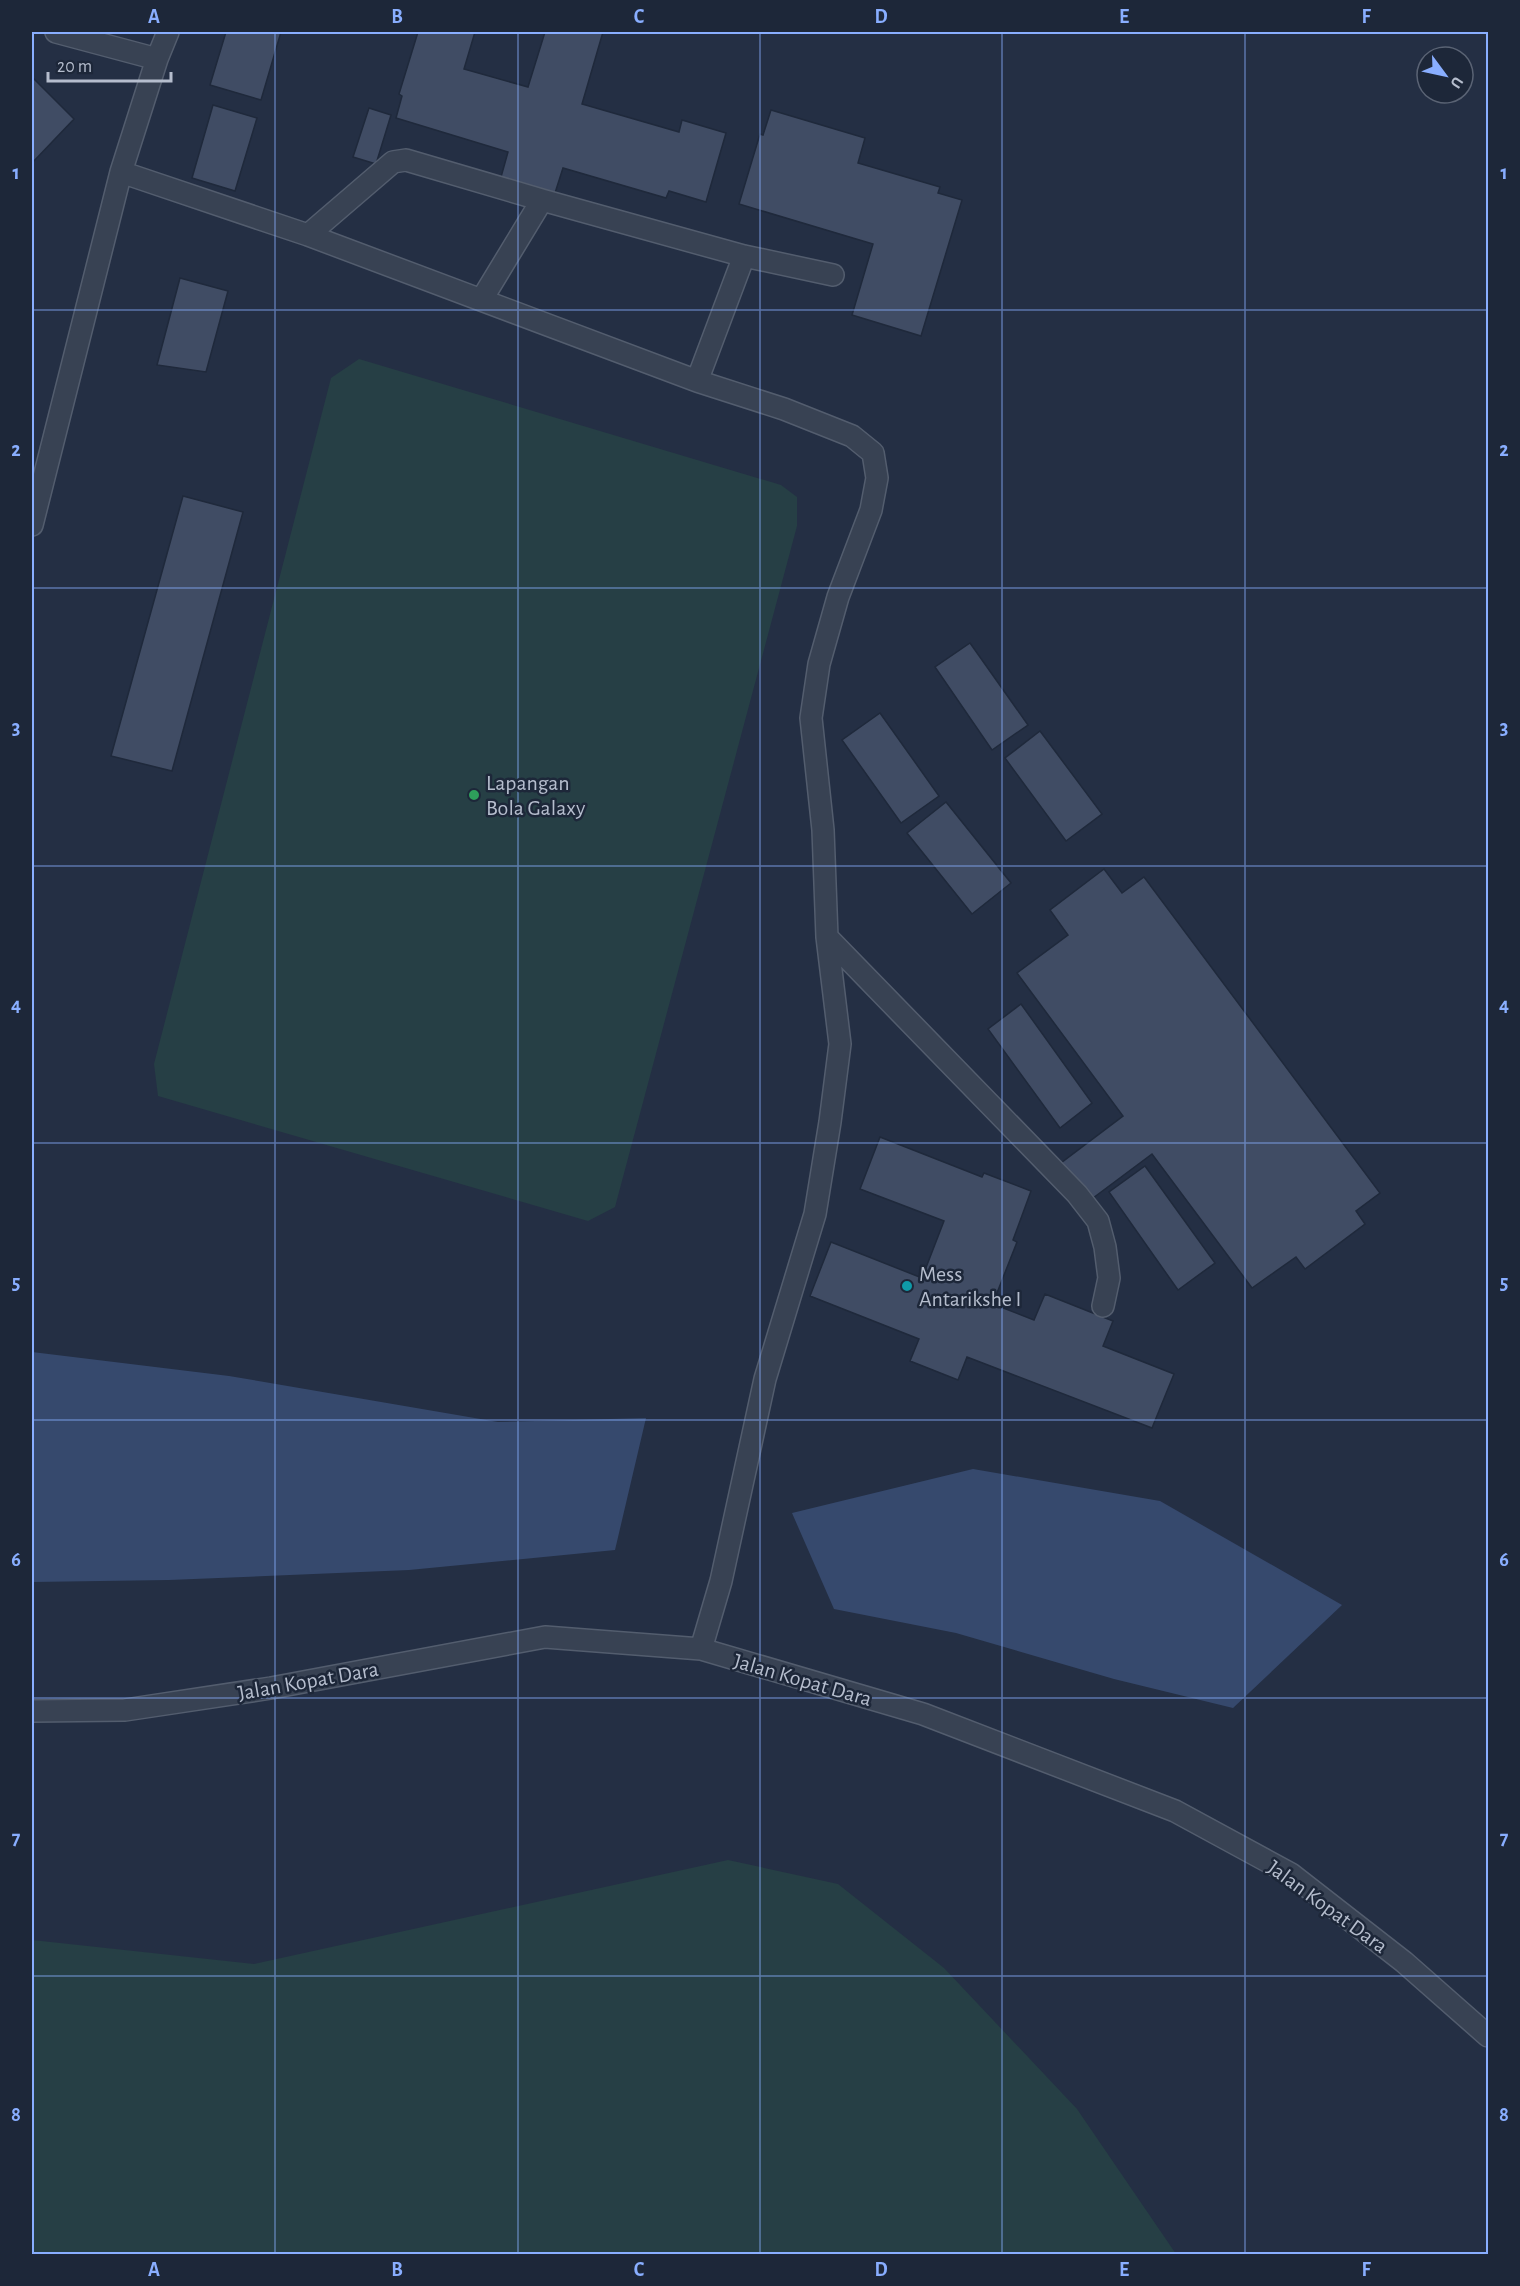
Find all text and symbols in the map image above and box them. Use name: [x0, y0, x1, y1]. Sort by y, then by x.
text: A: [148, 7, 160, 27]
text: B: [391, 7, 403, 27]
text: C: [634, 7, 645, 27]
text: D: [874, 7, 888, 27]
text: E: [1119, 7, 1129, 27]
text: F: [1361, 7, 1371, 27]
scale bar: [48, 45, 171, 83]
north arrow: [1415, 45, 1475, 105]
text: 20 m: [57, 58, 92, 76]
text: U: [1447, 74, 1466, 91]
text: 1: [12, 163, 20, 183]
text: 1: [1500, 163, 1508, 183]
text: 2: [11, 440, 21, 460]
text: 2: [1499, 440, 1509, 460]
text: 3: [12, 718, 20, 738]
text: 3: [1500, 718, 1508, 738]
place label: Lapangan Bola Galaxy: [486, 772, 586, 819]
marker: Lapangan Bola Galaxy: [467, 788, 481, 802]
text: 4: [11, 995, 21, 1015]
text: 4: [1499, 995, 1509, 1015]
place label: Mess Antarikshe I: [919, 1263, 1022, 1310]
text: 5: [12, 1273, 20, 1293]
text: 5: [1500, 1273, 1508, 1293]
marker: Mess Antarikshe I: [900, 1279, 914, 1293]
text: 6: [11, 1550, 21, 1570]
text: 6: [1499, 1550, 1509, 1570]
street label: Jalan Kopat Dara: [731, 1650, 874, 1710]
street label: Jalan Kopat Dara: [236, 1658, 380, 1704]
text: 7: [12, 1828, 21, 1848]
text: 7: [1500, 1828, 1509, 1848]
street label: Jalan Kopat Dara: [1263, 1856, 1392, 1958]
text: 8: [11, 2105, 21, 2125]
text: 8: [1499, 2105, 1509, 2125]
text: A: [148, 2260, 160, 2280]
text: B: [391, 2260, 403, 2280]
text: C: [634, 2260, 645, 2280]
text: D: [874, 2260, 888, 2280]
text: E: [1119, 2260, 1129, 2280]
text: F: [1361, 2260, 1371, 2280]

